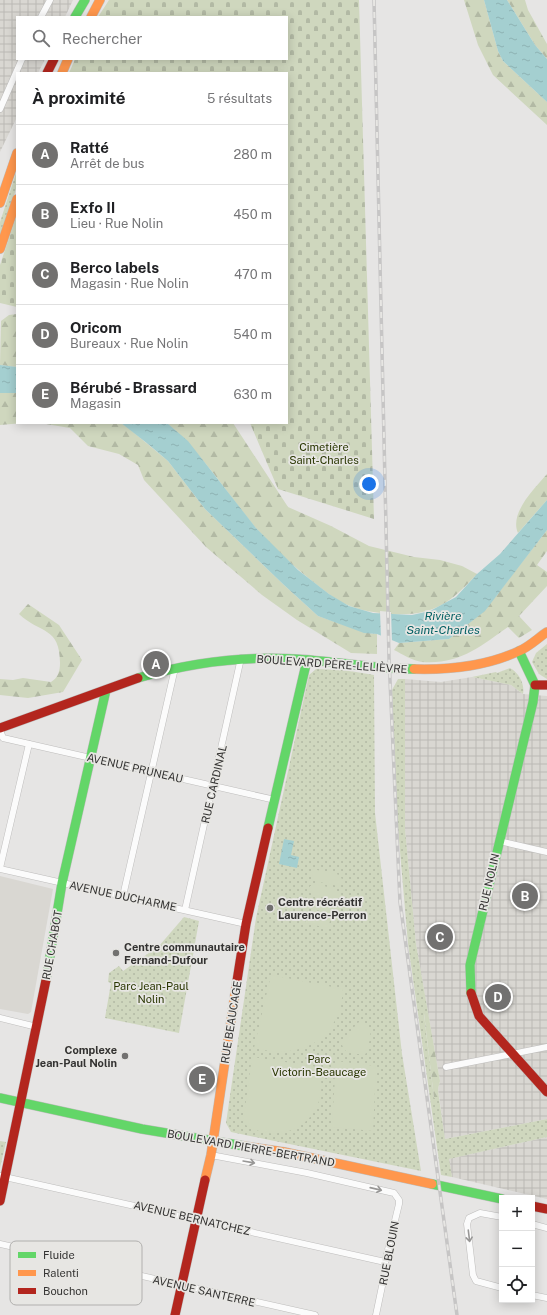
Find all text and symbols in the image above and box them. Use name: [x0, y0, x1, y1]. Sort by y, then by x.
search box: [16, 16, 288, 60]
icon: search: [30, 27, 52, 49]
text: Rechercher: [62, 30, 142, 47]
text: À proximité: [32, 88, 126, 108]
text: 5 résultats: [207, 91, 272, 106]
text: Ratté: [70, 139, 109, 156]
text: A: [40, 147, 50, 162]
text: 280 m: [234, 147, 272, 162]
text: Arrêt de bus: [70, 156, 144, 171]
text: Exfo II: [70, 199, 115, 216]
text: B: [41, 207, 49, 222]
text: 450 m: [233, 207, 272, 222]
text: Lieu · Rue Nolin: [70, 216, 163, 231]
text: Berco labels: [70, 259, 159, 276]
text: C: [40, 267, 50, 282]
text: 470 m: [234, 267, 272, 282]
text: Magasin · Rue Nolin: [70, 276, 189, 291]
text: Oricom: [70, 319, 122, 336]
text: D: [40, 327, 50, 342]
text: 540 m: [233, 327, 272, 342]
text: Bureaux · Rue Nolin: [70, 336, 188, 351]
text: Bérubé - Brassard: [70, 379, 197, 396]
text: E: [41, 387, 49, 402]
text: 630 m: [234, 387, 272, 402]
text: Magasin: [70, 396, 121, 411]
park label: Cimetière Saint-Charles: [289, 441, 359, 466]
your location: [359, 474, 379, 494]
water label: Rivière Saint-Charles: [406, 609, 480, 637]
pin: A: [143, 649, 169, 679]
street label: BOULEVARD PÈRE-LELIÈVRE: [256, 652, 408, 675]
street label: RUE CARDINAL: [199, 744, 229, 824]
street label: AVENUE PRUNEAU: [86, 751, 184, 785]
street label: RUE NOLIN: [477, 852, 501, 912]
street label: AVENUE DUCHARME: [68, 879, 178, 913]
pin: B: [512, 881, 538, 911]
place label: Centre récréatif Laurence-Perron: [278, 896, 366, 921]
marker: Centre récréatif Laurence-Perron: [265, 903, 275, 913]
street label: RUE CHABOT: [40, 909, 64, 981]
pin: C: [427, 922, 453, 952]
place label: Centre communautaire Fernand-Dufour: [124, 941, 245, 966]
marker: Centre communautaire Fernand-Dufour: [111, 948, 121, 958]
park label: Parc Jean-Paul Nolin: [113, 980, 189, 1005]
street label: RUE BEAUCAGE: [219, 980, 243, 1064]
pin: D: [485, 982, 511, 1012]
place label: Complexe Jean-Paul Nolin: [35, 1044, 117, 1069]
marker: Complexe Jean-Paul Nolin: [120, 1051, 130, 1061]
park label: Parc Victorin-Beaucage: [272, 1053, 366, 1078]
pin: E: [189, 1064, 215, 1094]
street label: BOULEVARD PIERRE-BERTRAND: [166, 1127, 336, 1169]
one-way arrow: [242, 1159, 255, 1167]
one-way arrow: [370, 1186, 383, 1193]
map controls: [499, 1195, 535, 1303]
button: +: [499, 1195, 535, 1231]
street label: AVENUE BERNATCHEZ: [132, 1199, 252, 1237]
street label: RUE BLOUIN: [377, 1220, 401, 1286]
one-way arrow: [465, 1229, 473, 1242]
button: −: [499, 1231, 535, 1267]
legend: [10, 1241, 142, 1305]
text: Fluide: [43, 1249, 75, 1261]
text: Ralenti: [43, 1267, 79, 1279]
button: locate: [499, 1267, 535, 1303]
street label: AVENUE SANTERRE: [152, 1273, 257, 1309]
text: Bouchon: [43, 1285, 88, 1297]

